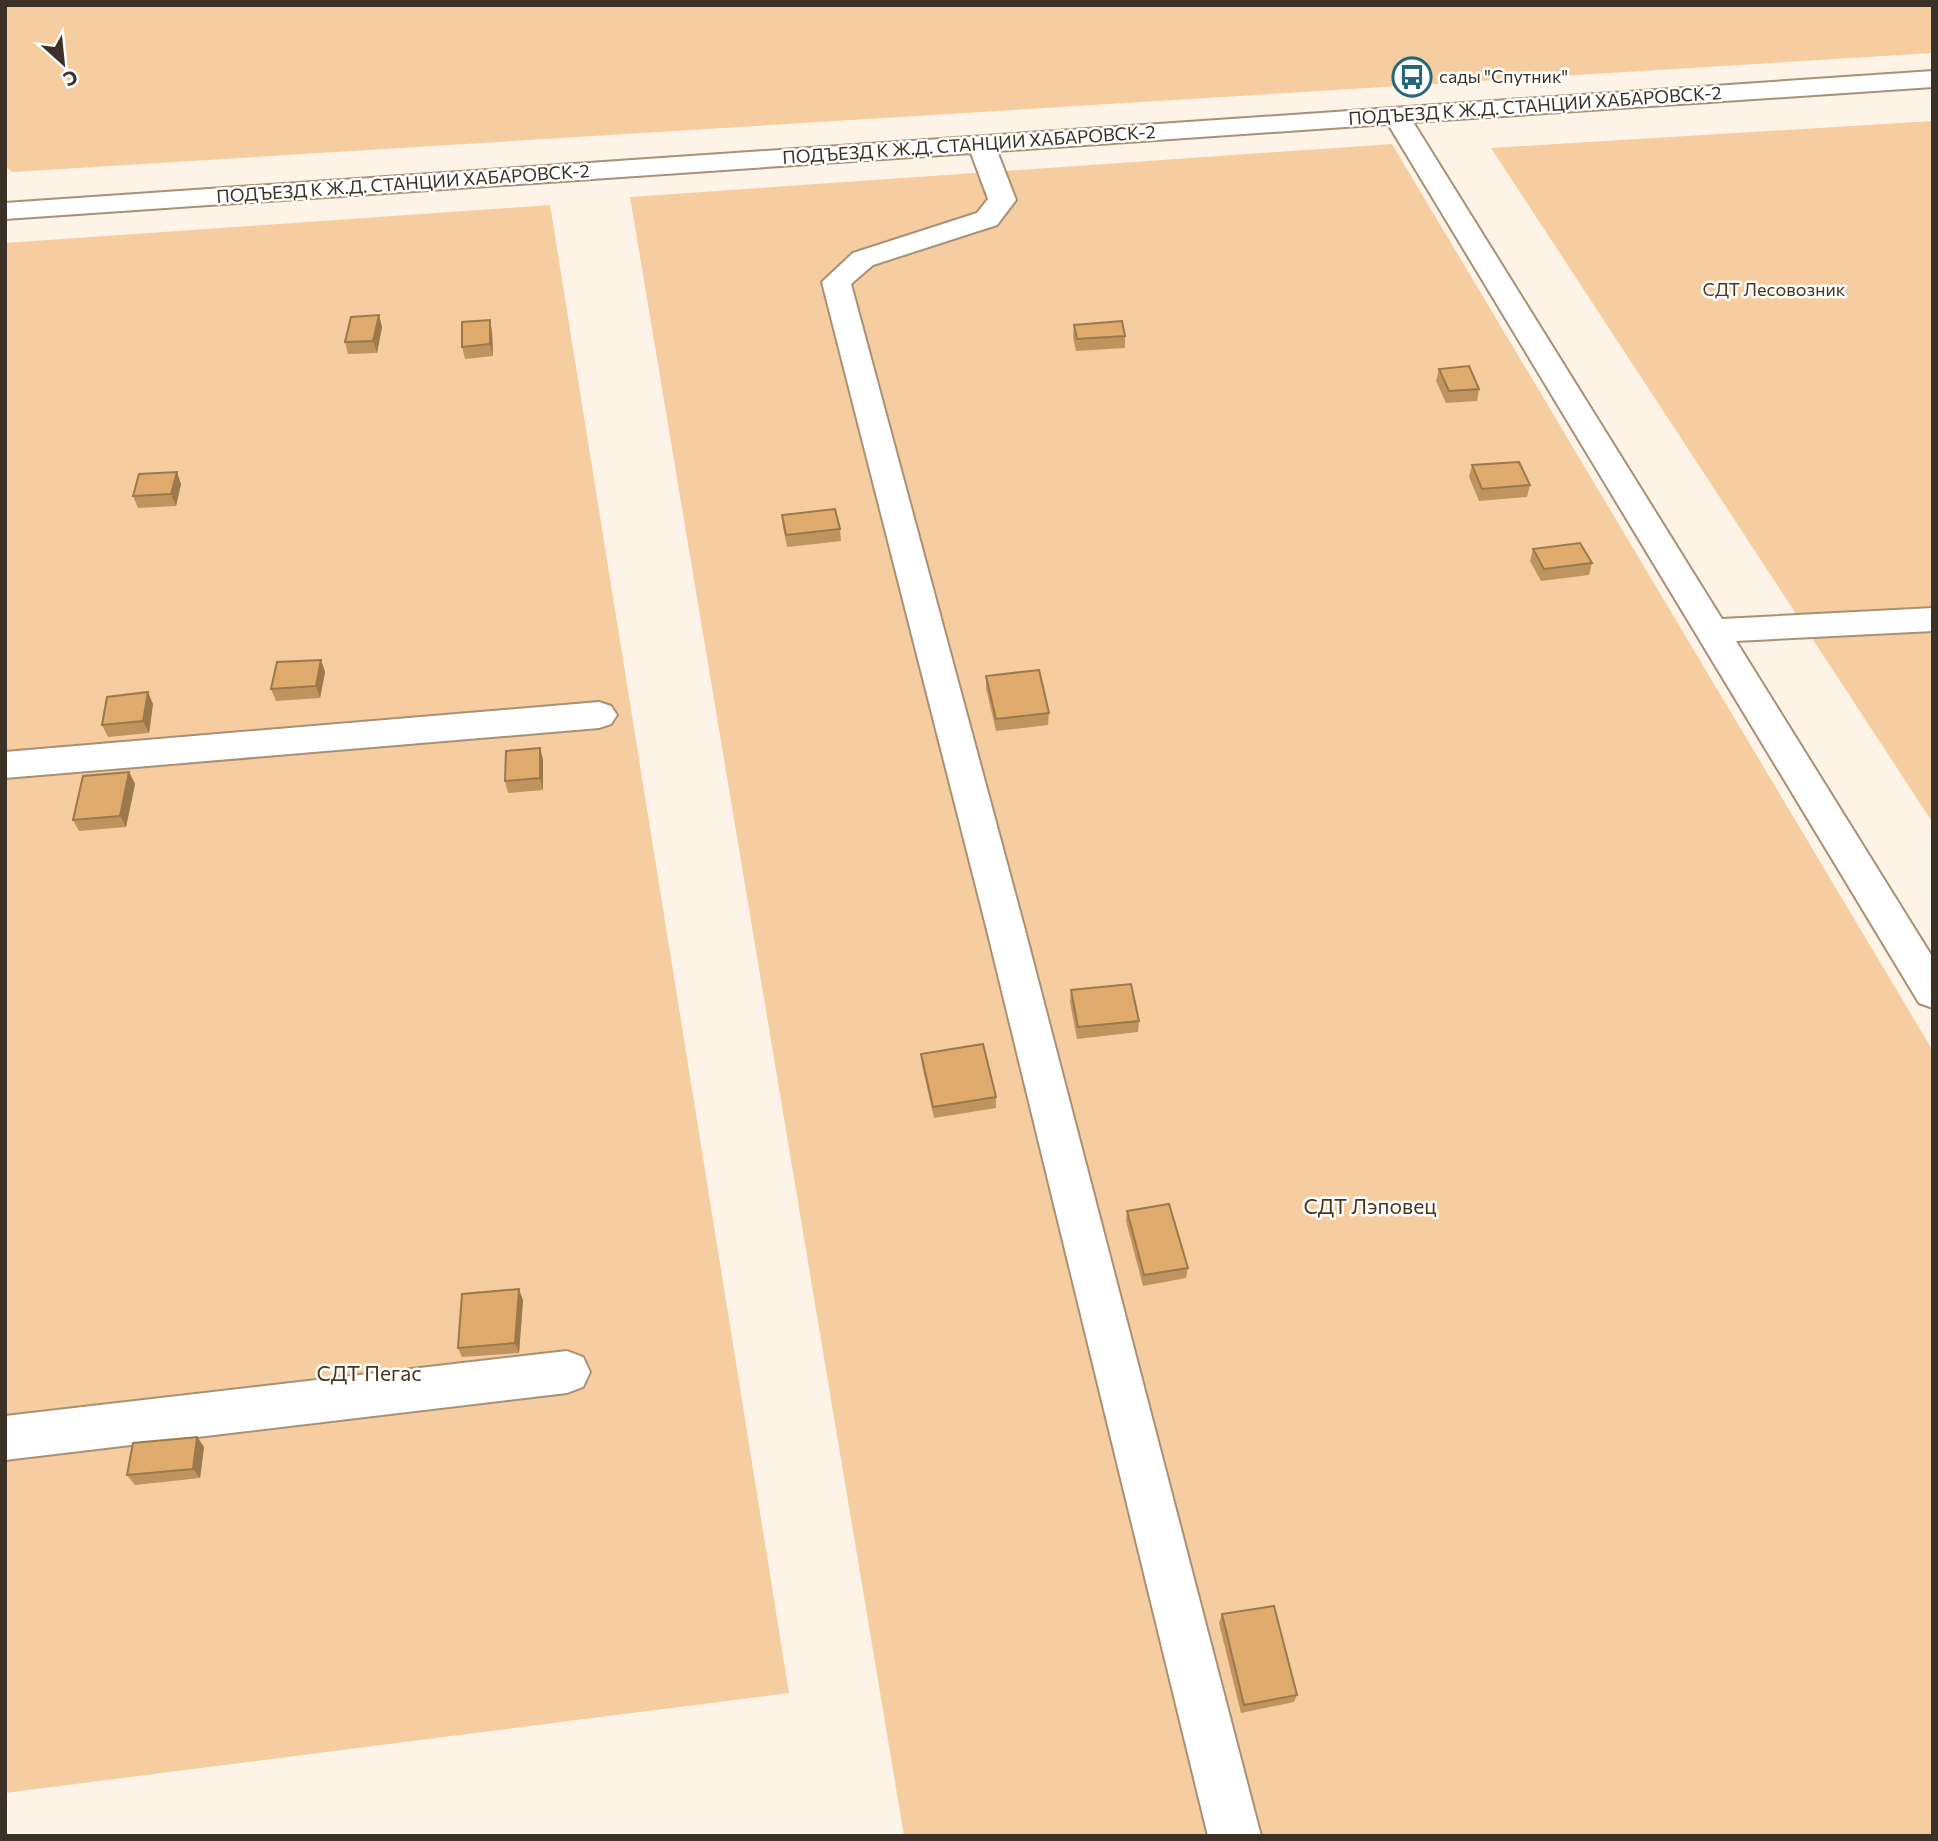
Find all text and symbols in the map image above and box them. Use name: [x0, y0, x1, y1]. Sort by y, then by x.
north arrow: [28, 28, 98, 98]
bus stop icon: сады "Спутник": [1391, 56, 1433, 98]
text: С: [60, 65, 82, 92]
place label: сады "Спутник": [1439, 65, 1568, 87]
street label: ПОДЪЕЗД К Ж.Д. СТАНЦИИ ХАБАРОВСК-2: [1348, 81, 1722, 129]
street label: ПОДЪЕЗД К Ж.Д. СТАНЦИИ ХАБАРОВСК-2: [782, 120, 1156, 168]
street label: ПОДЪЕЗД К Ж.Д. СТАНЦИИ ХАБАРОВСК-2: [216, 159, 590, 207]
park label: СДТ Лесовозник: [1703, 278, 1846, 300]
park label: СДТ Лэповец: [1303, 1193, 1437, 1218]
park label: СДТ Пегас: [316, 1360, 422, 1385]

